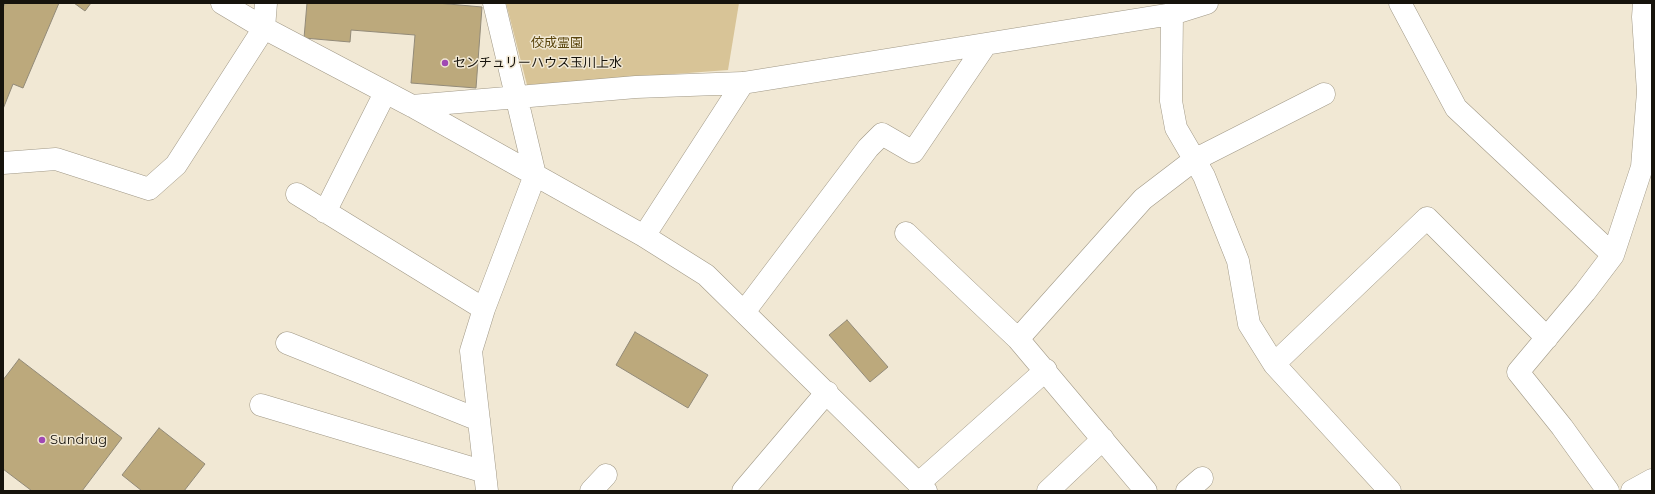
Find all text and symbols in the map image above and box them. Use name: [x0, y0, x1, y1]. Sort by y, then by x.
park label: 佼成霊園: [531, 35, 583, 51]
place label: センチュリーハウス玉川上水: [453, 55, 622, 71]
marker: センチュリーハウス玉川上水: [440, 58, 450, 68]
place label: Sundrug: [50, 432, 107, 448]
marker: Sundrug: [37, 435, 47, 445]

